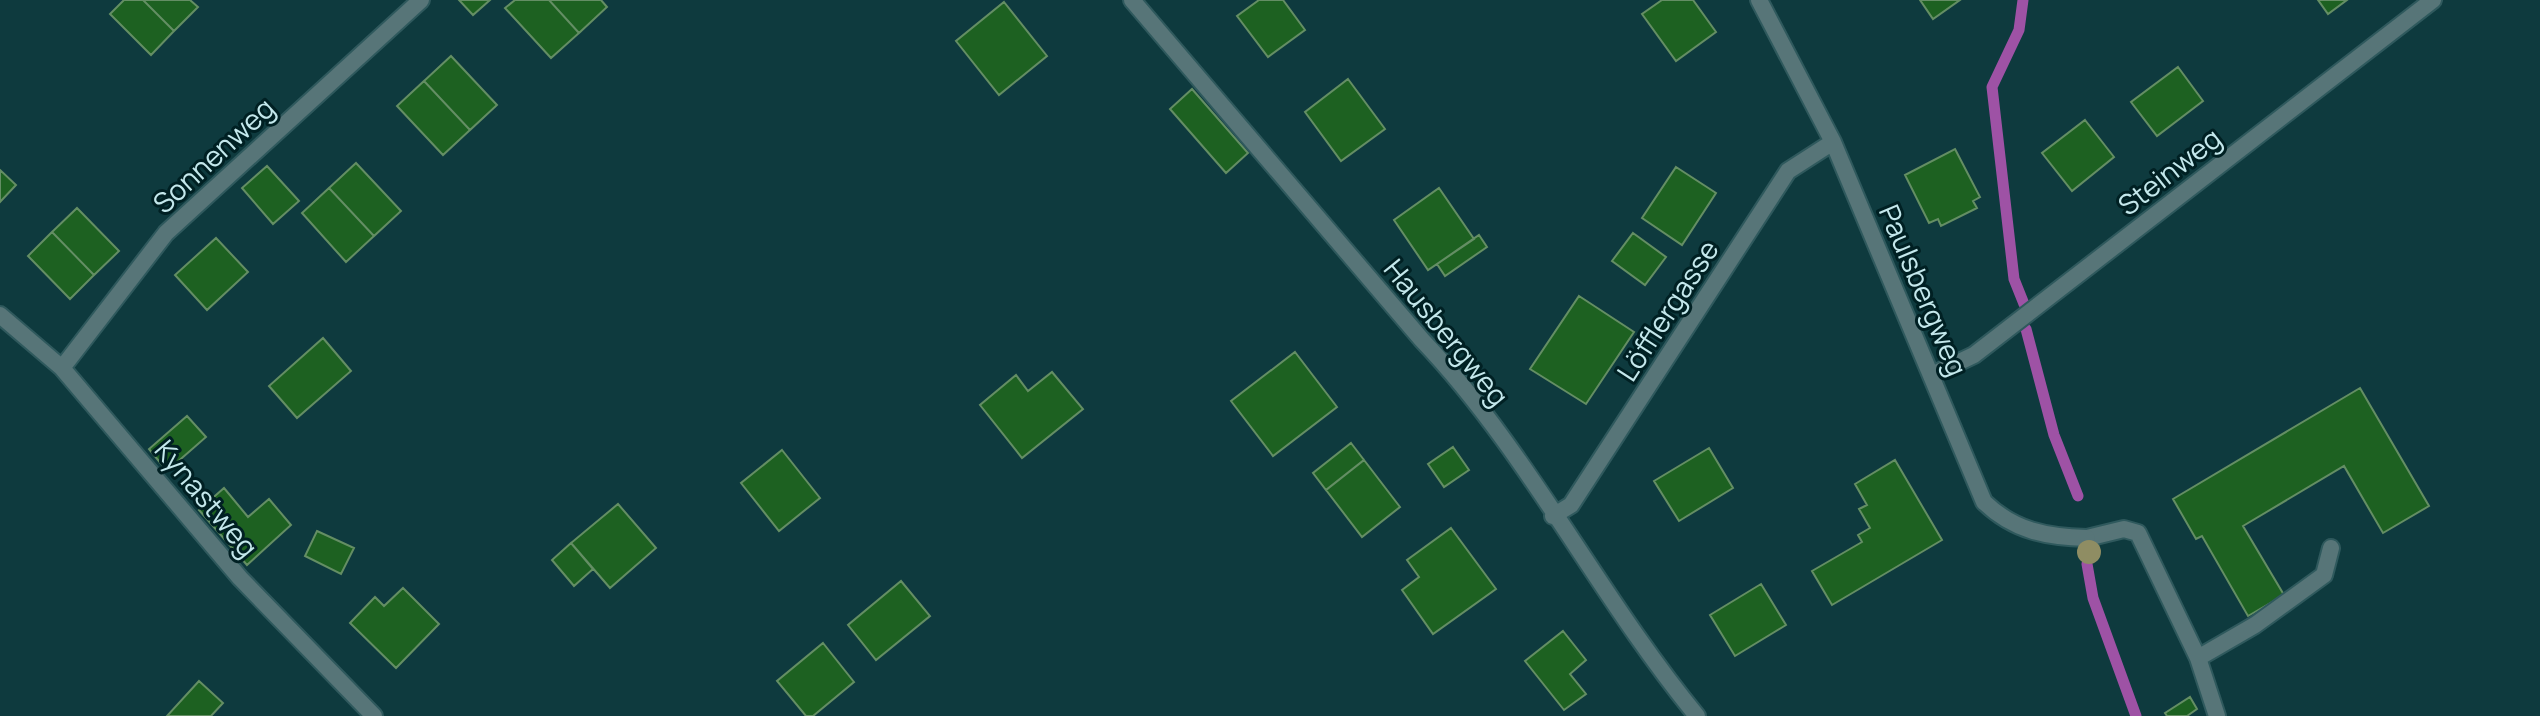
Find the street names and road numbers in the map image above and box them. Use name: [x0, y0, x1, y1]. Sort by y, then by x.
street label: Sonnenweg: [144, 89, 282, 221]
street label: Steinweg: [2109, 119, 2229, 223]
street label: Paulsbergweg: [1871, 199, 1977, 381]
street label: Löfflergasse: [1607, 232, 1727, 388]
street label: Hausbergweg: [1376, 250, 1518, 414]
street label: Kynastweg: [147, 431, 267, 565]

